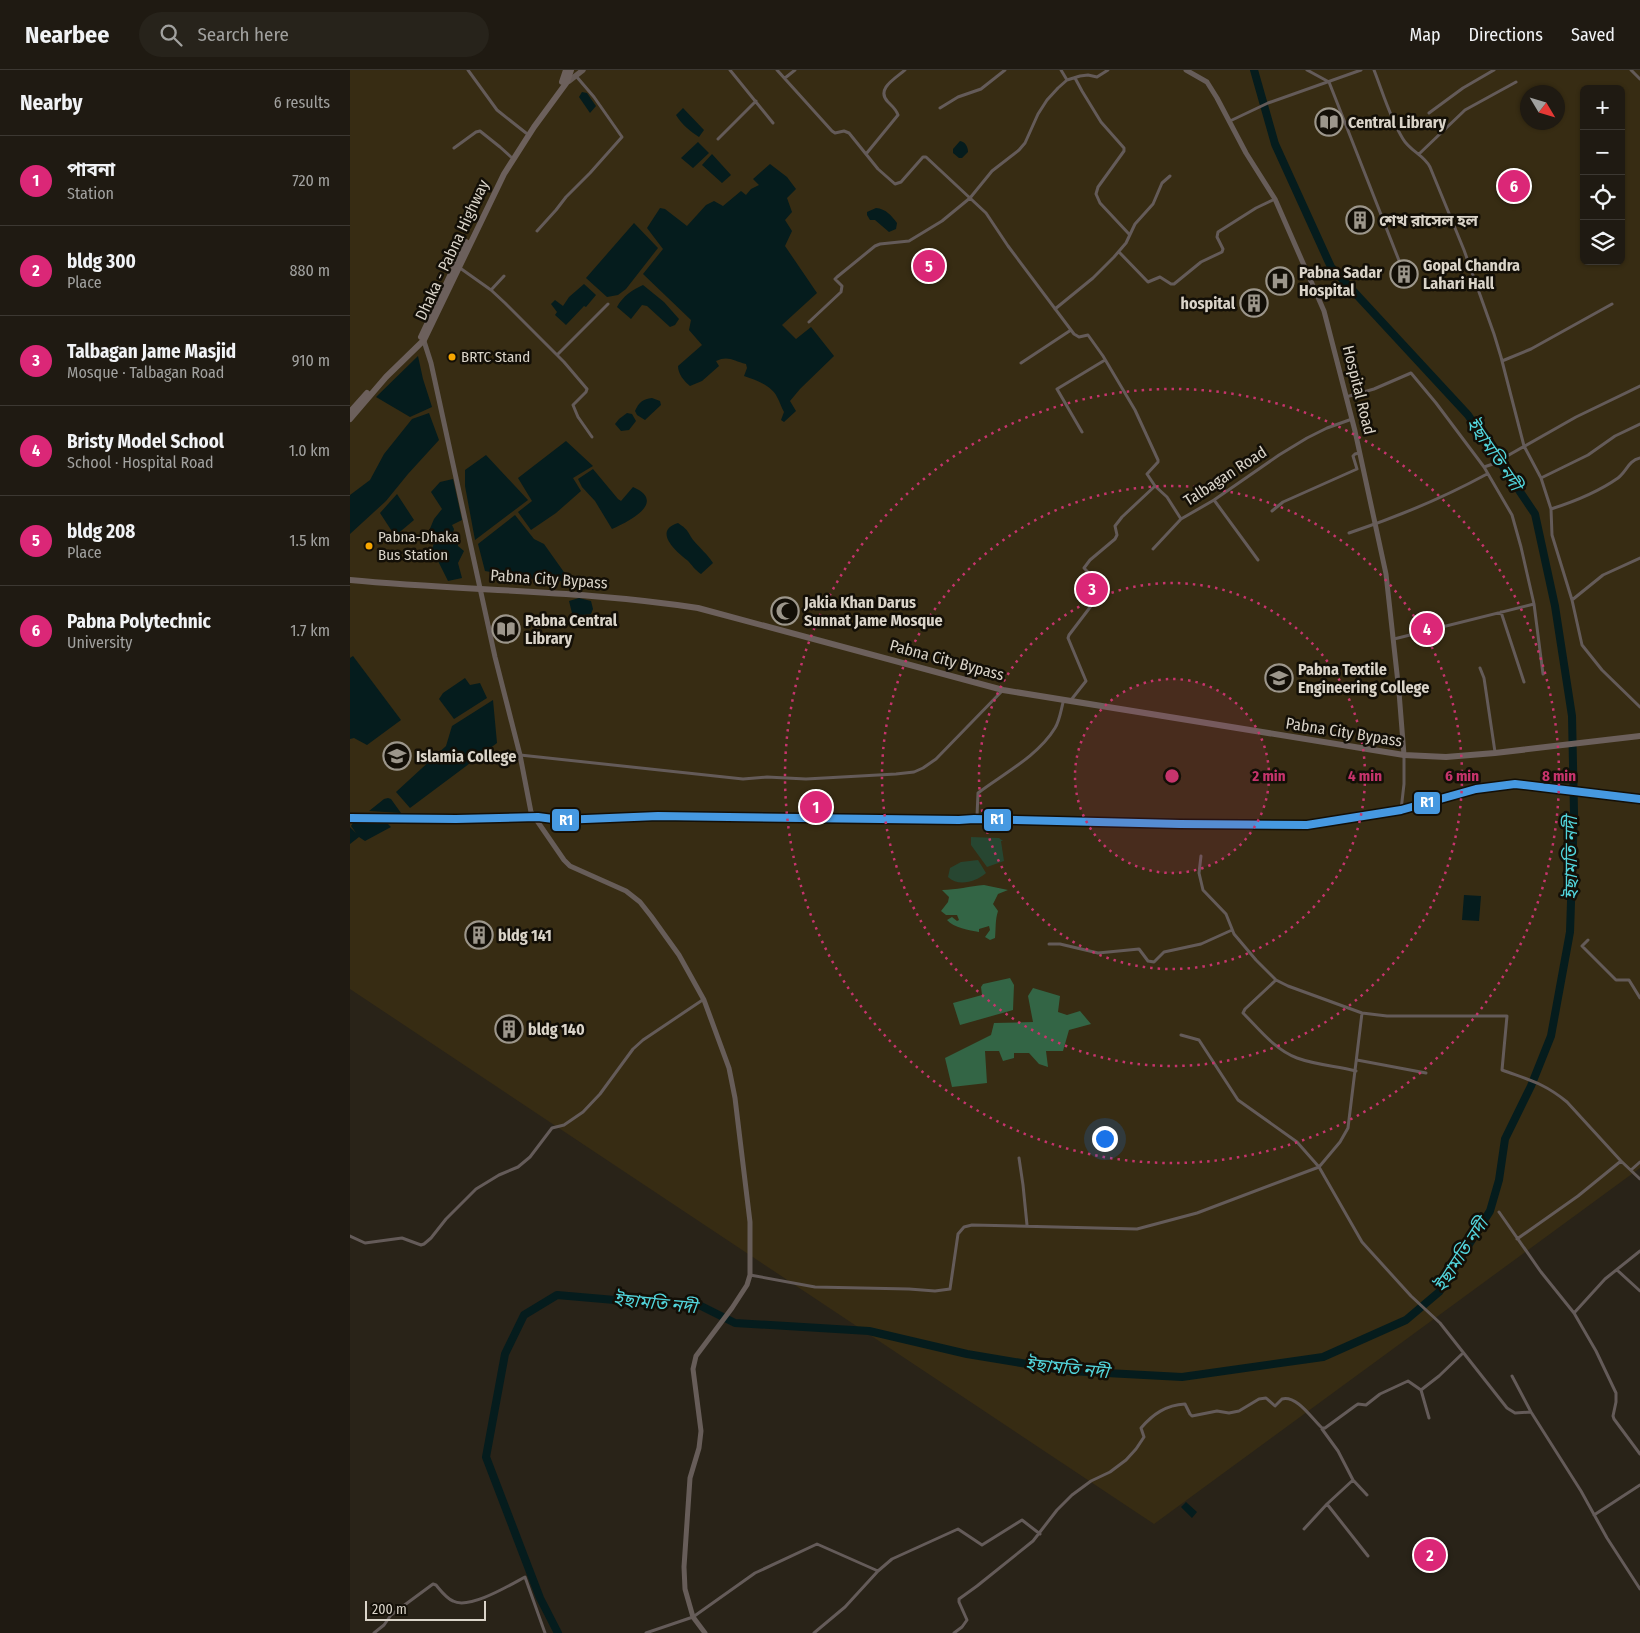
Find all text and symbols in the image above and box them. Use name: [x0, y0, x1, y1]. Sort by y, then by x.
search box: [139, 12, 489, 57]
text: Nearbee: [25, 21, 109, 49]
icon: search: [157, 21, 185, 49]
text: Search here: [197, 23, 289, 46]
text: Map: [1409, 24, 1441, 46]
text: Directions: [1469, 24, 1543, 46]
text: Saved: [1571, 24, 1615, 46]
north arrow: [1520, 85, 1565, 130]
map controls: [1580, 85, 1625, 265]
button: +: [1580, 85, 1625, 130]
text: Nearby: [20, 90, 82, 116]
text: 6 results: [274, 93, 330, 112]
library icon: Central Library: [1314, 107, 1344, 137]
place label: Central Library: [1348, 113, 1447, 132]
button: −: [1580, 130, 1625, 175]
text: পাবনা: [67, 158, 115, 181]
pin: 6: [1498, 167, 1530, 205]
text: 1: [33, 171, 39, 190]
text: 720 m: [292, 171, 330, 190]
button: locate: [1580, 175, 1625, 220]
street label: Dhaka - Pabna Highway: [411, 176, 493, 323]
text: Station: [67, 184, 114, 203]
building icon: শেখ রাসেল হল: [1345, 205, 1375, 235]
place label: শেখ রাসেল হল: [1379, 211, 1479, 230]
button: layers: [1580, 220, 1625, 265]
pin: 5: [913, 247, 945, 285]
text: bldg 300: [67, 250, 136, 273]
place label: Gopal Chandra Lahari Hall: [1423, 256, 1520, 293]
building icon: Gopal Chandra Lahari Hall: [1389, 259, 1419, 289]
text: 2: [32, 261, 40, 280]
text: 880 m: [290, 261, 330, 280]
place label: Pabna Sadar Hospital: [1299, 263, 1382, 300]
hospital icon: Pabna Sadar Hospital: [1265, 266, 1295, 296]
text: Place: [67, 273, 102, 292]
building icon: hospital: [1239, 288, 1269, 318]
place label: hospital: [1181, 294, 1236, 313]
text: Talbagan Jame Masjid: [67, 340, 236, 363]
street label: Hospital Road: [1339, 343, 1379, 437]
place label: BRTC Stand: [461, 348, 530, 366]
text: 3: [32, 351, 40, 370]
text: 910 m: [292, 351, 330, 370]
marker: BRTC Stand: [447, 352, 457, 362]
text: Mosque · Talbagan Road: [67, 363, 224, 382]
water label: ইছামতি নদী: [1461, 413, 1528, 497]
text: Bristy Model School: [67, 430, 224, 453]
text: 4: [32, 441, 40, 460]
text: 1.0 km: [289, 441, 330, 460]
street label: Talbagan Road: [1180, 442, 1270, 510]
text: School · Hospital Road: [67, 453, 214, 472]
text: bldg 208: [67, 520, 135, 543]
place label: Pabna-Dhaka Bus Station: [378, 528, 459, 564]
text: 5: [32, 531, 40, 550]
text: 1.5 km: [289, 531, 330, 550]
marker: Pabna-Dhaka Bus Station: [364, 541, 374, 551]
text: Place: [67, 543, 102, 562]
street label: Pabna City Bypass: [490, 565, 609, 593]
pin: 3: [1076, 570, 1108, 608]
place label: Jakia Khan Darus Sunnat Jame Mosque: [803, 593, 943, 630]
mosque icon: Jakia Khan Darus Sunnat Jame Mosque: [770, 596, 800, 626]
text: Pabna Polytechnic: [67, 610, 211, 633]
pin: 4: [1411, 610, 1443, 648]
place label: Pabna Central Library: [525, 611, 618, 648]
library icon: Pabna Central Library: [491, 614, 521, 644]
text: 6: [32, 621, 40, 640]
text: 1.7 km: [290, 621, 330, 640]
text: University: [67, 633, 132, 652]
street label: Pabna City Bypass: [888, 636, 1006, 684]
place label: Pabna Textile Engineering College: [1298, 660, 1429, 697]
school or university icon: Pabna Textile Engineering College: [1264, 663, 1294, 693]
street label: Pabna City Bypass: [1284, 713, 1404, 751]
school or university icon: Islamia College: [382, 741, 412, 771]
place label: Islamia College: [416, 747, 516, 766]
centre of rings: [1163, 767, 1181, 785]
text: 2 min: [1251, 767, 1286, 785]
text: 4 min: [1348, 767, 1382, 785]
text: 6 min: [1445, 767, 1479, 785]
text: 8 min: [1542, 767, 1576, 785]
pin: 1: [800, 788, 832, 826]
line badge: R1: [1413, 791, 1441, 815]
text: R1: [1420, 794, 1434, 811]
line badge: R1: [551, 808, 580, 832]
line badge: R1: [983, 808, 1012, 832]
text: R1: [990, 811, 1004, 828]
text: R1: [559, 812, 573, 829]
water label: ইছামতি নদী: [1560, 813, 1582, 900]
building icon: bldg 141: [464, 920, 494, 950]
place label: bldg 141: [498, 926, 552, 945]
building icon: bldg 140: [494, 1014, 524, 1044]
place label: bldg 140: [528, 1020, 585, 1039]
your location: [1092, 1126, 1118, 1152]
water label: ইছামতি নদী: [1429, 1211, 1495, 1296]
water label: ইছামতি নদী: [612, 1288, 701, 1319]
water label: ইছামতি নদী: [1024, 1353, 1113, 1384]
pin: 2: [1414, 1536, 1446, 1574]
scale bar: [365, 1598, 486, 1621]
text: 200 m: [372, 1601, 407, 1618]

